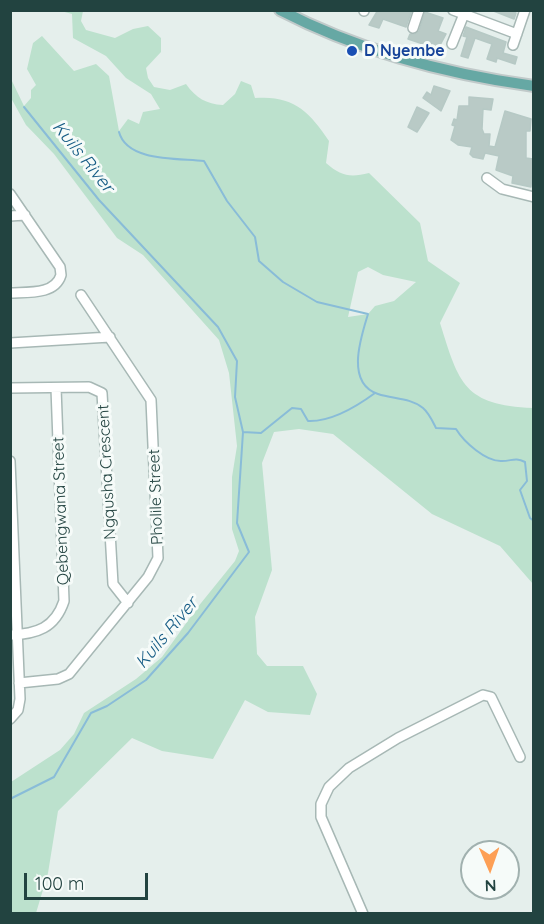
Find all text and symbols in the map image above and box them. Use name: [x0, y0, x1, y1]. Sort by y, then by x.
place label: D Nyembe: [364, 41, 445, 61]
marker: D Nyembe: [345, 44, 359, 58]
water label: Kuils River: [48, 117, 118, 197]
street label: Ngqusha Crescent: [94, 404, 120, 540]
street label: Qebengwana Street: [49, 437, 73, 585]
street label: Pholile Street: [145, 449, 167, 545]
water label: Kuils River: [131, 593, 203, 673]
north arrow: [460, 840, 520, 900]
scale bar: [27, 861, 152, 899]
text: 100 m: [35, 872, 84, 895]
text: N: [484, 876, 497, 896]

